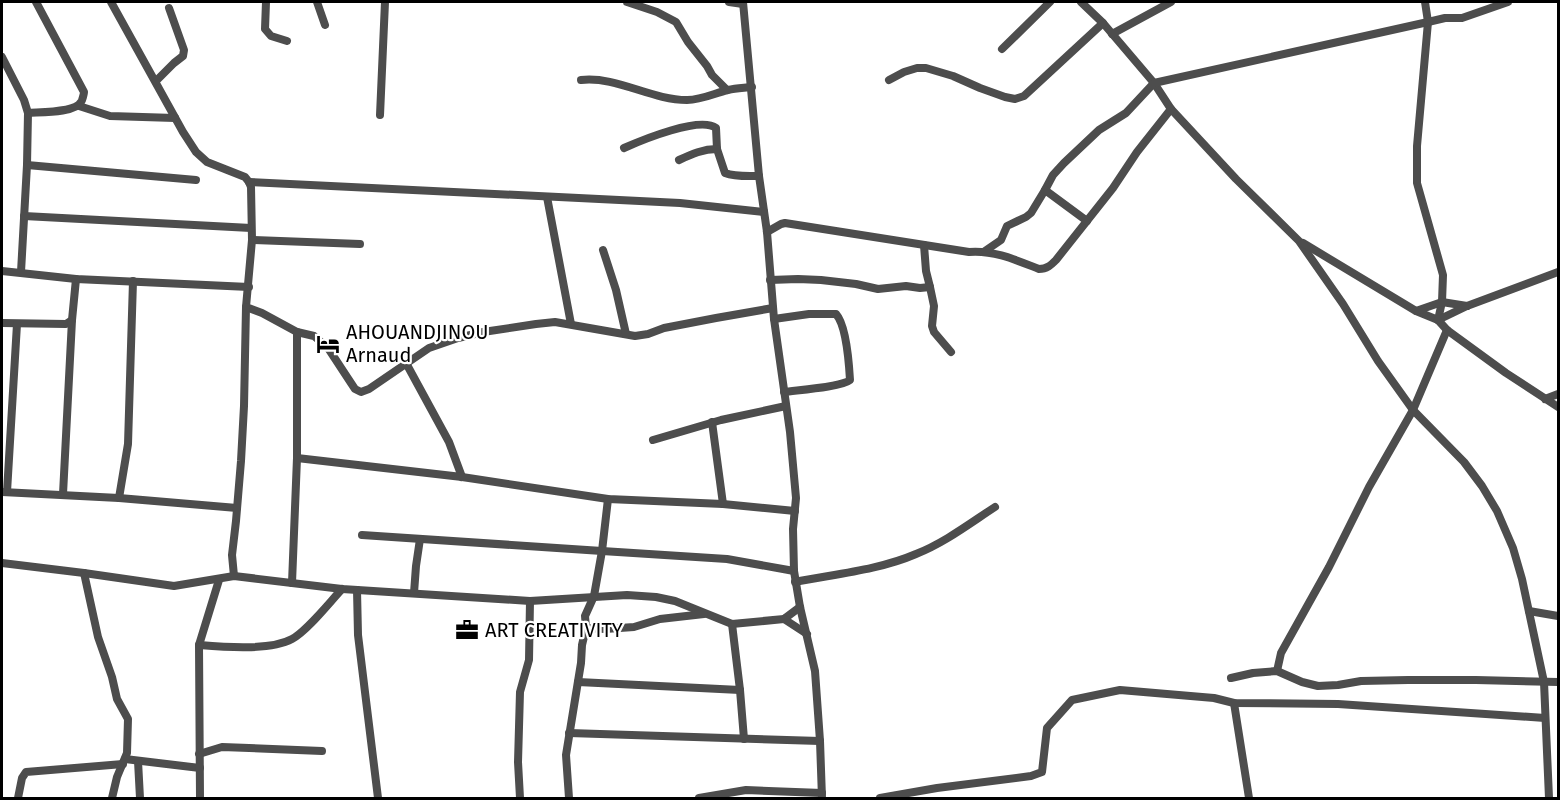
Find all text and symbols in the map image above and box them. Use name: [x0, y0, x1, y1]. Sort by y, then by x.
place label: AHOUANDJINOU Arnaud: [346, 320, 489, 367]
hotel icon: AHOUANDJINOU Arnaud: [315, 331, 341, 357]
office icon: ART CREATIVITY: [454, 617, 480, 643]
place label: ART CREATIVITY: [485, 618, 623, 642]

